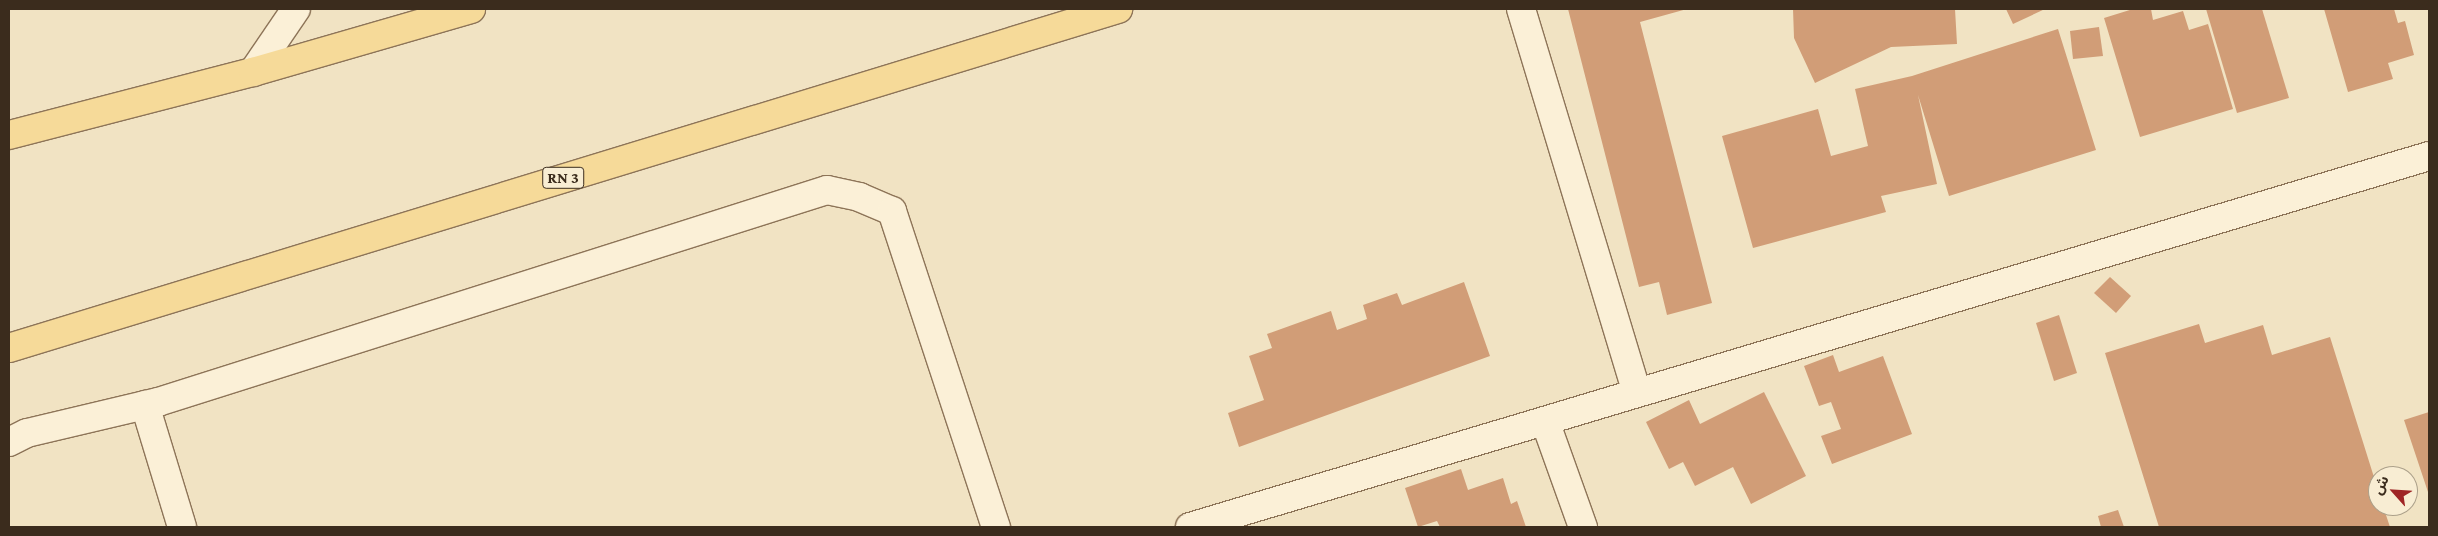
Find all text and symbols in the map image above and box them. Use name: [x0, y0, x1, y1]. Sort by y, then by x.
road number: RN 3: [542, 164, 584, 192]
north arrow: [2368, 466, 2418, 516]
text: ش: [2369, 473, 2392, 497]

